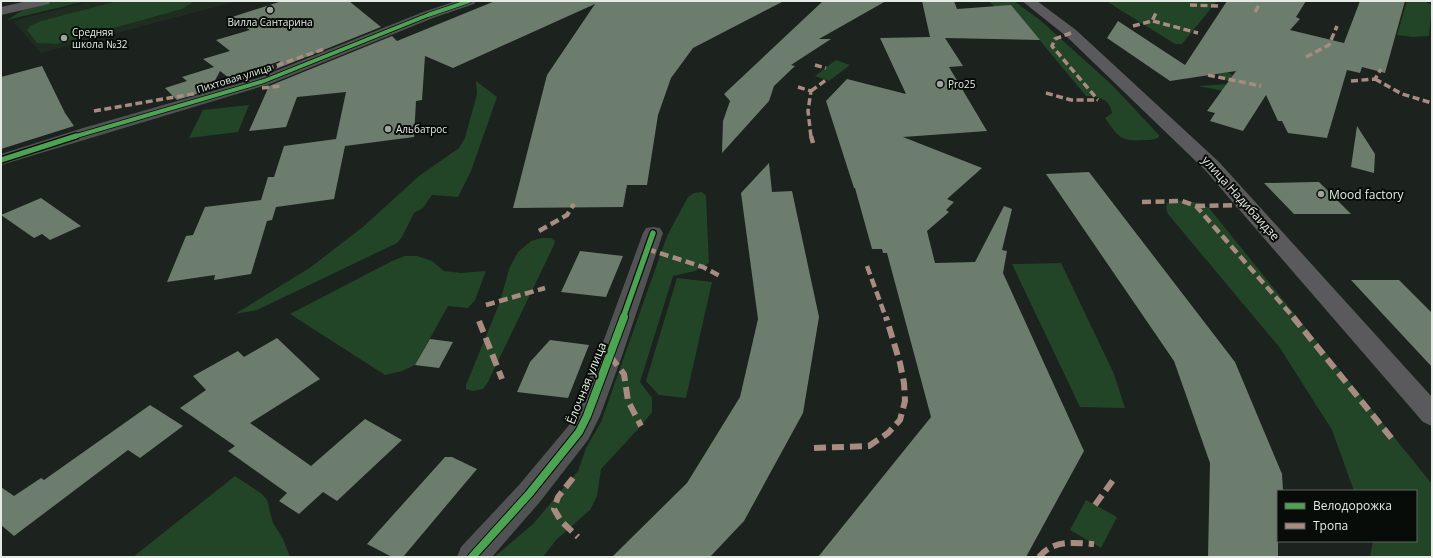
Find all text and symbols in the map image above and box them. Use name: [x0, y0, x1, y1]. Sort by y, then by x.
marker: Вилла Сантарина: [265, 5, 275, 15]
place label: Вилла Сантарина: [227, 15, 313, 29]
place label: Средняя школа №32: [72, 25, 128, 51]
marker: Средняя школа №32: [59, 33, 69, 43]
street label: Пихтовая улица: [195, 60, 273, 96]
place label: Pro25: [948, 77, 976, 91]
marker: Pro25: [935, 79, 945, 89]
place label: Альбатрос: [396, 122, 447, 136]
marker: Альбатрос: [383, 124, 393, 134]
street label: улица Надибаидзе: [1198, 152, 1284, 244]
place label: Mood factory: [1329, 186, 1405, 203]
marker: Mood factory: [1316, 189, 1326, 199]
street label: Ёлочная улица: [562, 340, 610, 426]
legend: [1277, 490, 1417, 542]
text: Велодорожка: [1313, 497, 1392, 514]
text: Тропа: [1313, 517, 1348, 534]

